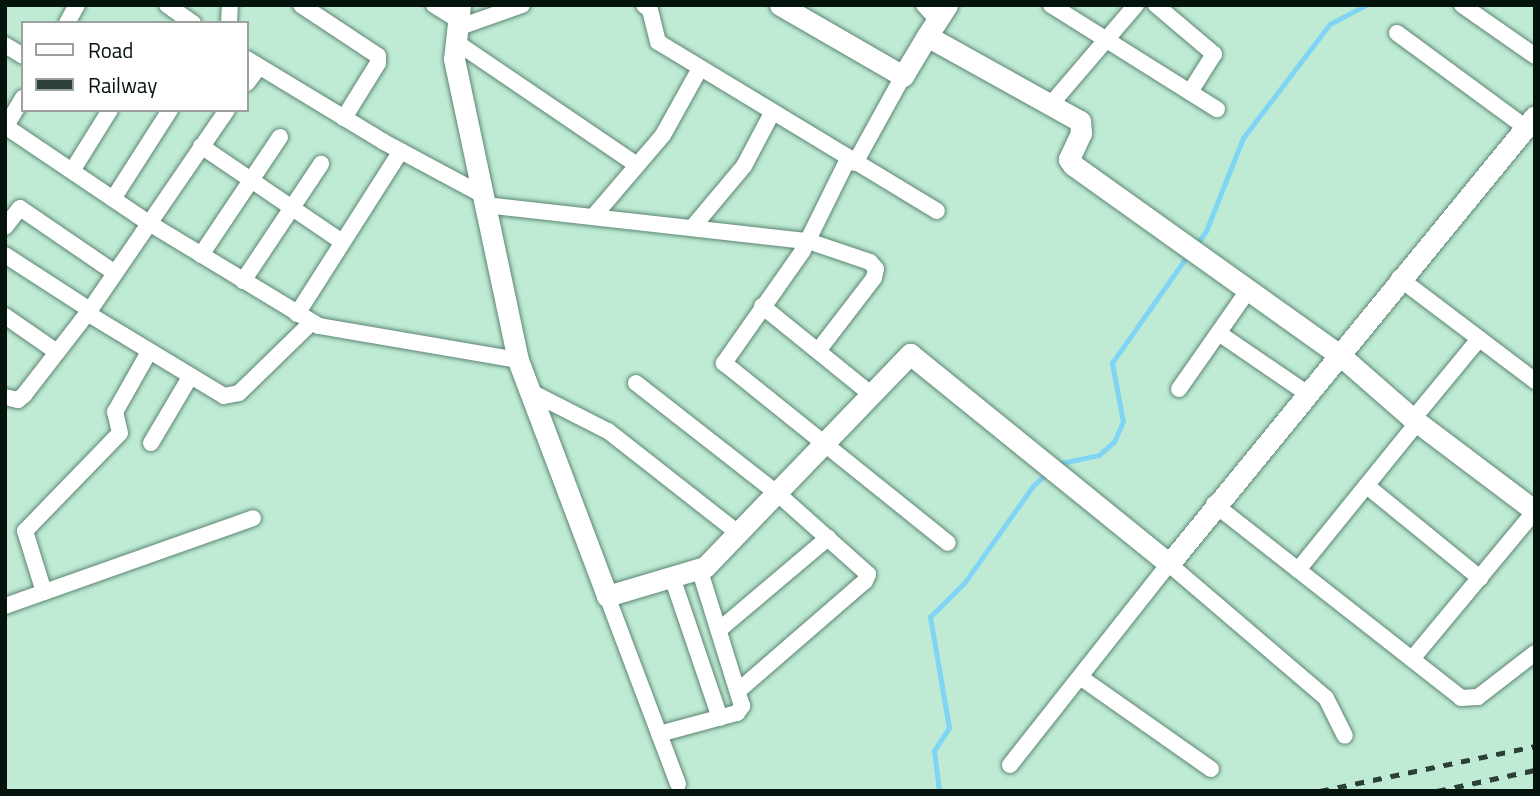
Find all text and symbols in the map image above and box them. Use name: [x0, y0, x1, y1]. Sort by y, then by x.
legend: [21, 21, 248, 112]
text: Road: [88, 34, 133, 66]
text: Railway: [88, 69, 157, 101]

